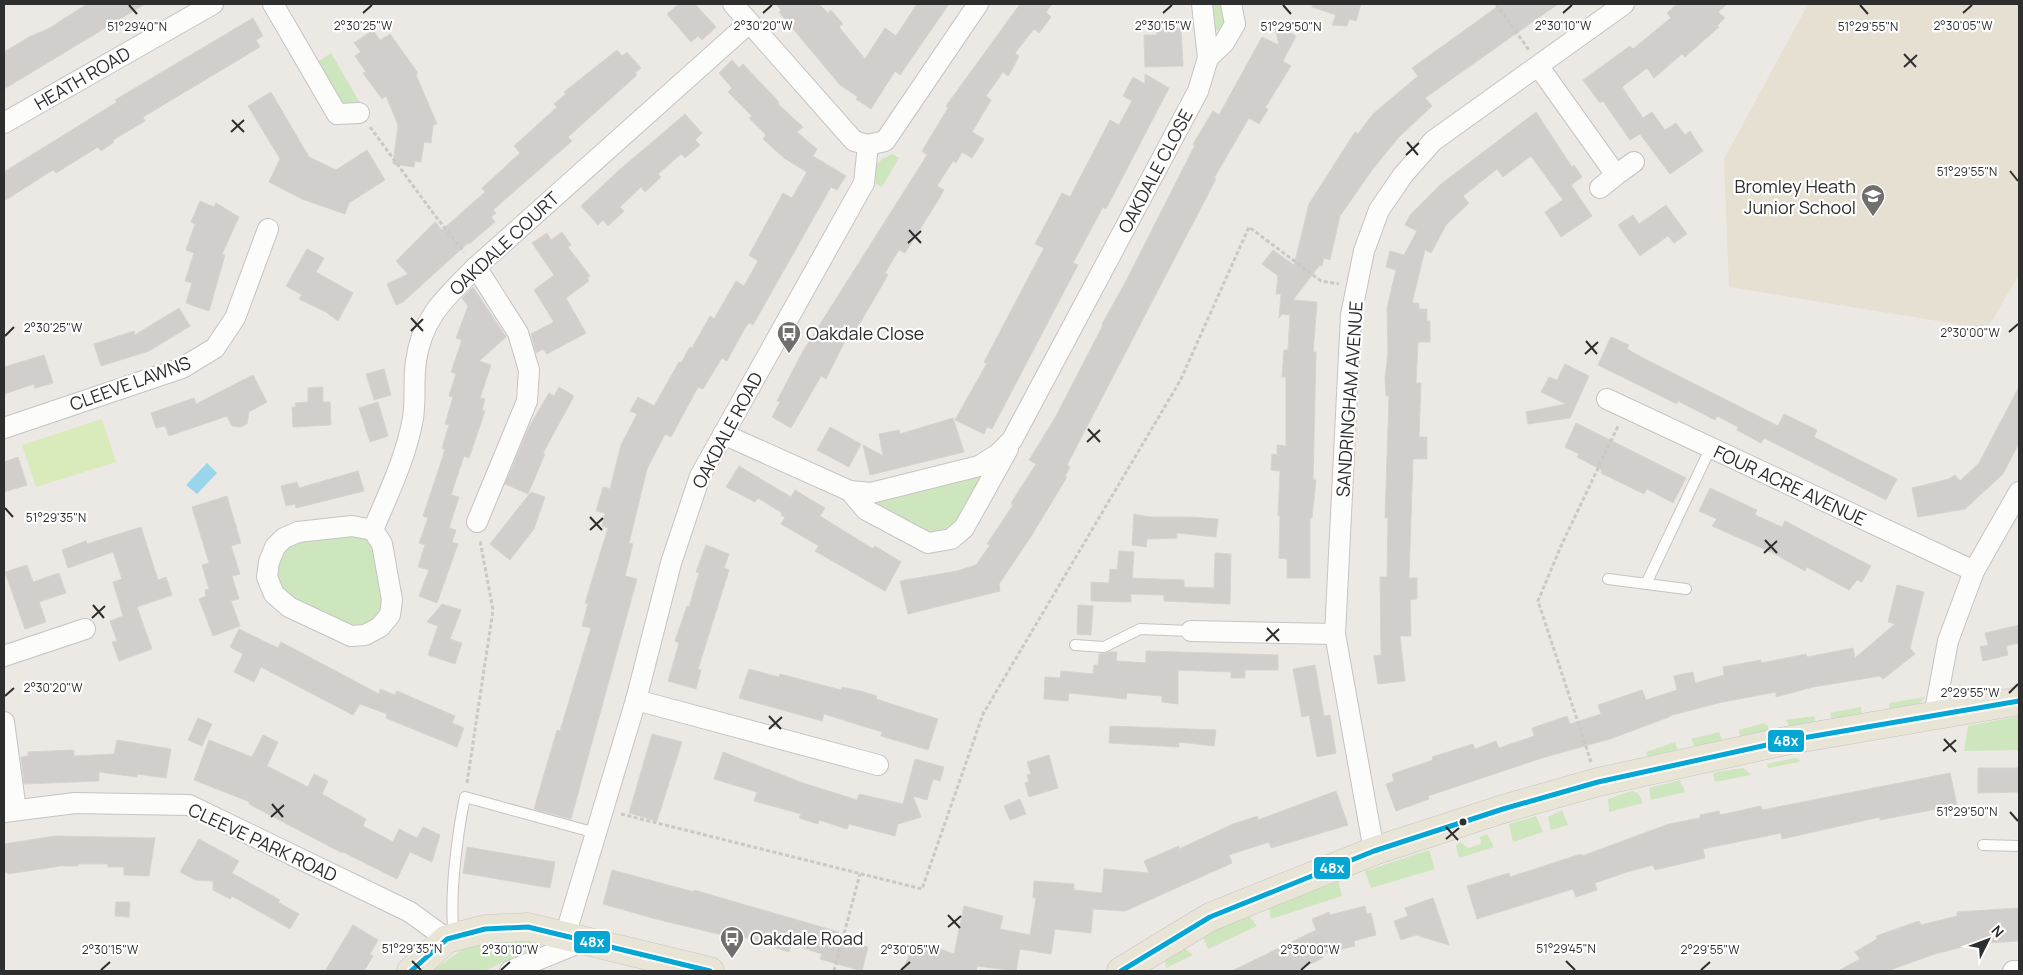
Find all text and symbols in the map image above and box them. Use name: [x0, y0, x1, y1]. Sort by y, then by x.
text: 2°30'25"W: [334, 17, 393, 34]
text: 2°30'20"W: [734, 17, 793, 34]
text: 2°30'15"W: [1135, 17, 1192, 34]
text: 2°30'10"W: [1535, 17, 1592, 34]
text: 2°30'05"W: [1934, 17, 1993, 34]
text: 51°29'40"N: [107, 18, 167, 35]
text: 51°29'50"N: [1260, 18, 1322, 35]
text: 51°29'55"N: [1838, 18, 1898, 35]
street label: HEATH ROAD: [30, 41, 134, 115]
street label: OAKDALE CLOSE: [1112, 105, 1198, 237]
text: 51°29'55"N: [1937, 163, 1997, 180]
place label: Bromley Heath Junior School: [1735, 174, 1856, 219]
school or university icon: Bromley Heath Junior School: [1860, 183, 1886, 217]
street label: OAKDALE COURT: [444, 186, 564, 300]
street label: SANDRINGHAM AVENUE: [1330, 300, 1368, 498]
text: 2°30'25"W: [24, 319, 83, 336]
bus stop icon: Oakdale Close: [776, 320, 802, 354]
place label: Oakdale Close: [806, 321, 924, 345]
text: 2°30'00"W: [1940, 324, 2000, 341]
street label: CLEEVE LAWNS: [66, 350, 194, 416]
street label: OAKDALE ROAD: [686, 368, 768, 492]
street label: FOUR ACRE AVENUE: [1710, 439, 1870, 531]
text: 51°29'35"N: [26, 509, 86, 526]
text: 2°30'20"W: [24, 679, 83, 696]
text: 2°29'55"W: [1941, 684, 2000, 701]
line badge: 48x: [1767, 729, 1805, 753]
text: 48x: [1774, 731, 1799, 750]
street label: CLEEVE PARK ROAD: [185, 797, 341, 887]
text: 51°29'50"N: [1936, 803, 1998, 820]
unlabelled marker: [1458, 817, 1468, 827]
line badge: 48x: [1313, 856, 1351, 880]
text: 48x: [1320, 858, 1345, 877]
north arrow: [1963, 915, 2013, 965]
text: N: [1988, 921, 2008, 941]
bus stop icon: Oakdale Road: [719, 925, 745, 959]
place label: Oakdale Road: [750, 926, 863, 950]
line badge: 48x: [573, 930, 611, 954]
text: 48x: [580, 932, 605, 951]
text: 51°29'35"N: [382, 940, 442, 957]
text: 51°29'45"N: [1536, 940, 1596, 957]
text: 2°30'15"W: [82, 941, 139, 958]
text: 2°30'10"W: [482, 941, 539, 958]
text: 2°30'05"W: [881, 941, 940, 958]
text: 2°30'00"W: [1280, 941, 1340, 958]
text: 2°29'55"W: [1681, 941, 1740, 958]

